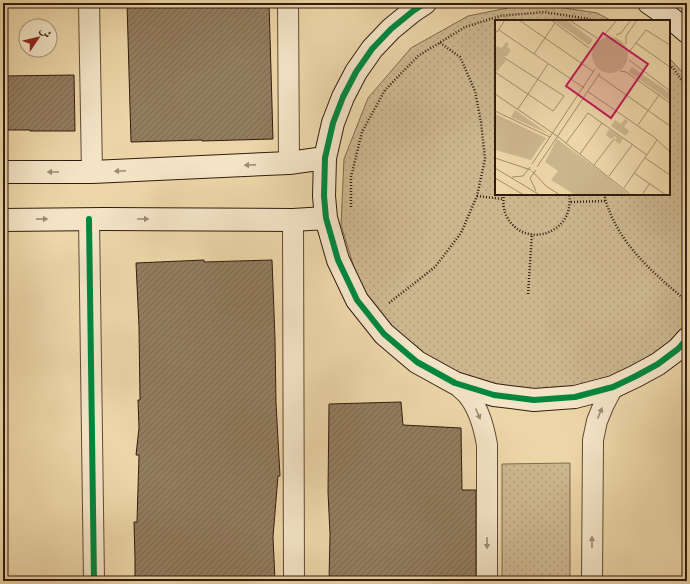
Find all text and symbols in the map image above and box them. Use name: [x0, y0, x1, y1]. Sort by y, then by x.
north arrow: [18, 18, 58, 58]
inset map: [495, 20, 670, 195]
text: ش: [37, 25, 53, 41]
one-way arrow: [243, 162, 256, 168]
one-way arrow: [114, 167, 126, 174]
one-way arrow: [46, 169, 59, 175]
one-way arrow: [36, 216, 49, 222]
one-way arrow: [137, 216, 150, 222]
one-way arrow: [598, 407, 604, 419]
one-way arrow: [475, 408, 482, 420]
one-way arrow: [589, 535, 595, 548]
one-way arrow: [484, 537, 490, 550]

